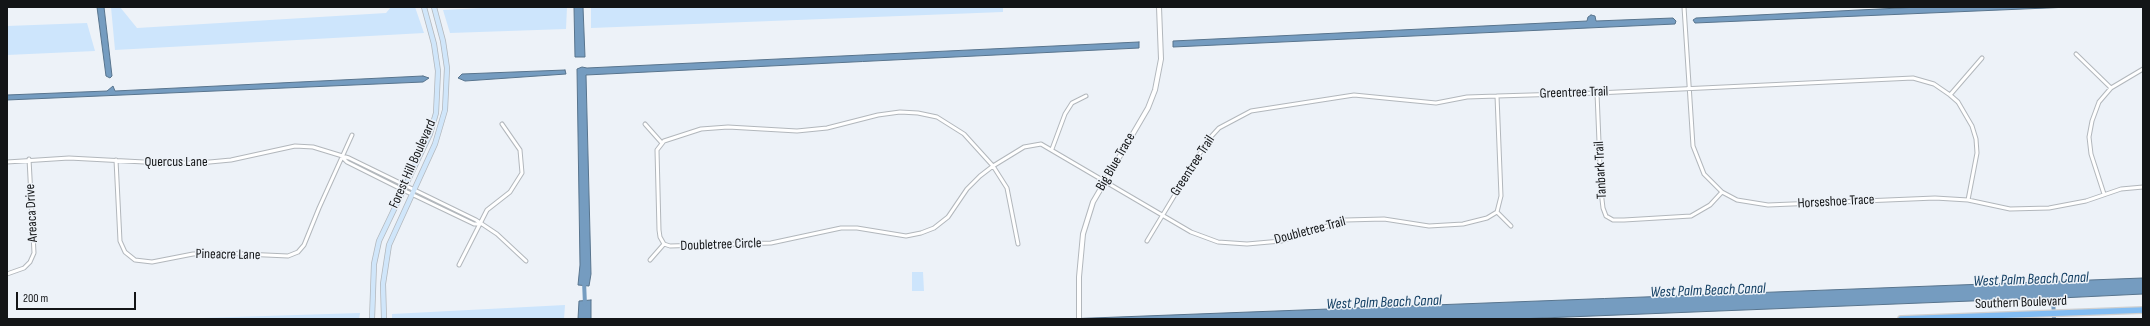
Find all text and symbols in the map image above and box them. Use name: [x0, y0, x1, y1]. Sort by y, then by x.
street label: Greentree Trail: [1539, 83, 1609, 103]
street label: Forest Hill Boulevard: [386, 117, 440, 211]
street label: Big Blue Trace: [1093, 130, 1139, 194]
street label: Greentree Trail: [1167, 133, 1219, 199]
street label: Tanbark Trail: [1591, 141, 1611, 199]
street label: Quercus Lane: [144, 154, 208, 170]
street label: Areaca Drive: [22, 183, 42, 243]
street label: Horseshoe Trace: [1797, 192, 1875, 212]
street label: Doubletree Trail: [1273, 213, 1347, 249]
street label: Doubletree Circle: [680, 235, 762, 255]
street label: Pineacre Lane: [195, 246, 261, 264]
water label: West Palm Beach Canal: [1973, 269, 2089, 291]
water label: West Palm Beach Canal: [1650, 280, 1766, 302]
scale bar: [18, 284, 138, 310]
text: 200 m: [23, 291, 48, 306]
water label: West Palm Beach Canal: [1326, 292, 1442, 314]
street label: Southern Boulevard: [1975, 293, 2067, 313]

